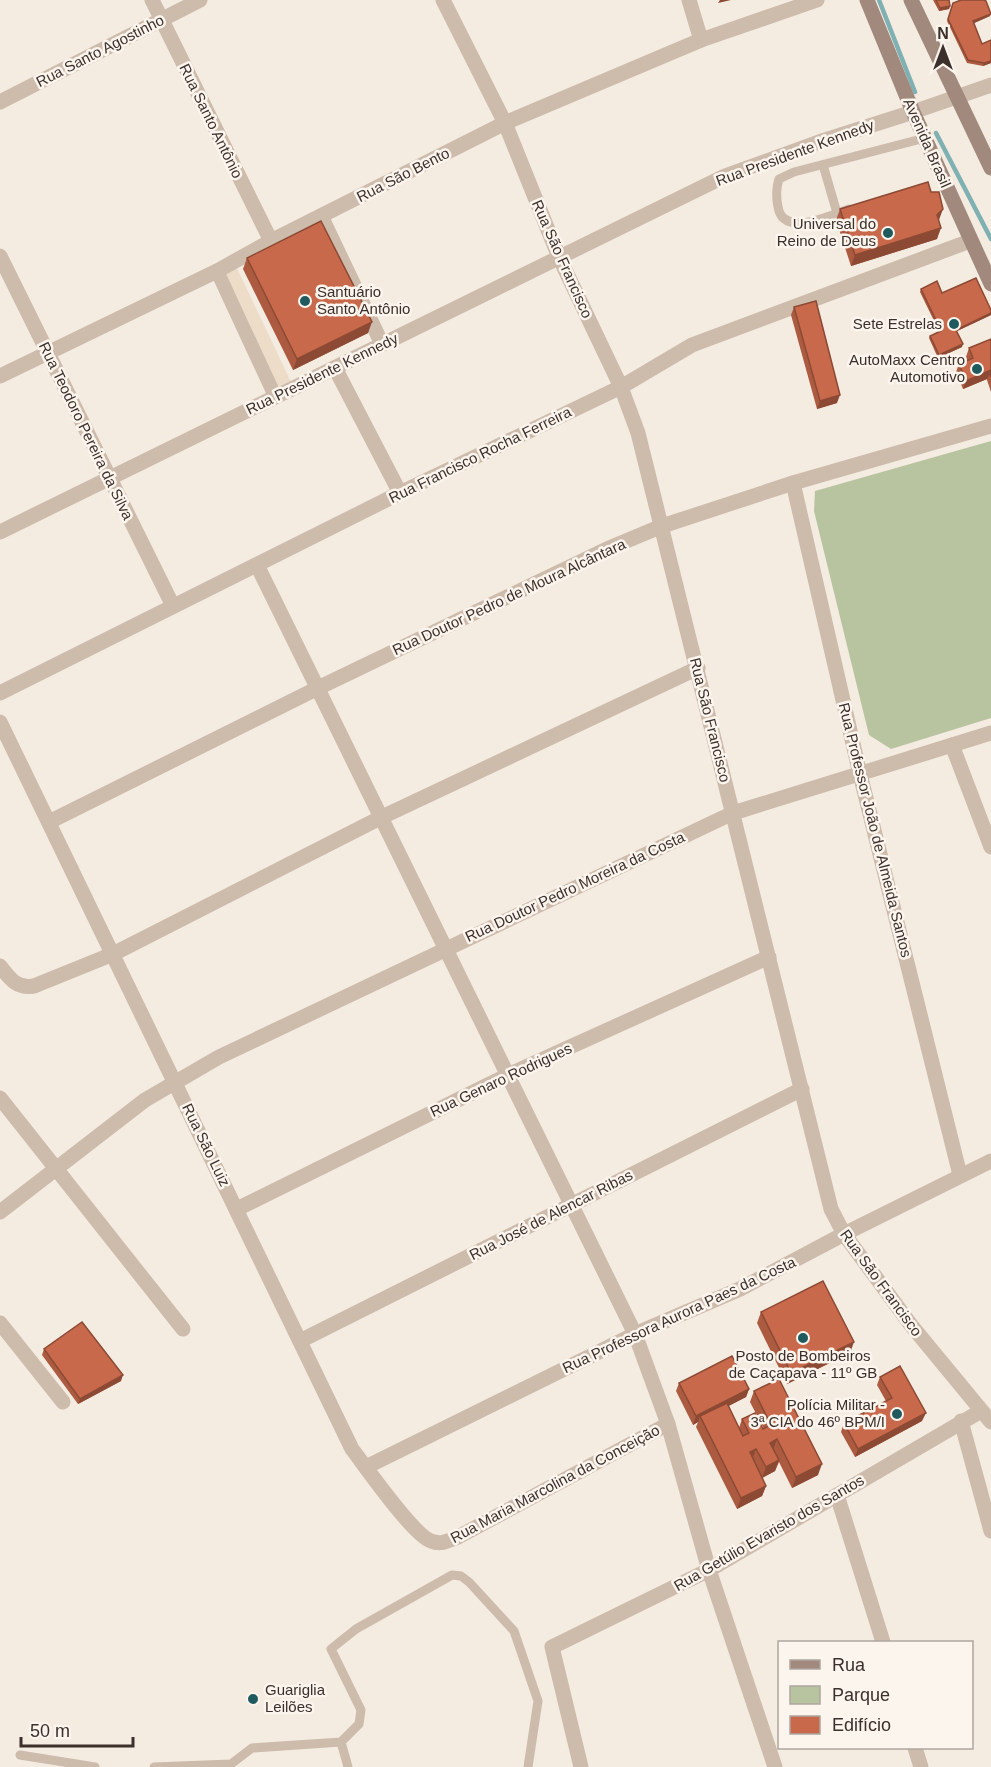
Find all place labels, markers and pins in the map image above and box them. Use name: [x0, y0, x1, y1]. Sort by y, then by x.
place label: Universal do Reino de Deus: [777, 215, 876, 249]
marker: Universal do Reino de Deus: [881, 226, 895, 240]
place label: Santuário Santo Antônio: [317, 283, 410, 317]
marker: Santuário Santo Antônio: [298, 294, 312, 308]
place label: Sete Estrelas: [853, 315, 942, 332]
marker: Sete Estrelas: [947, 317, 961, 331]
place label: AutoMaxx Centro Automotivo: [849, 351, 965, 385]
marker: AutoMaxx Centro Automotivo: [970, 362, 984, 376]
marker: Posto de Bombeiros de Caçapava - 11º GB: [796, 1331, 810, 1345]
place label: Posto de Bombeiros de Caçapava - 11º GB: [729, 1347, 877, 1381]
place label: Polícia Militar - 3ª CIA do 46º BPM/I: [751, 1396, 885, 1430]
marker: Polícia Militar - 3ª CIA do 46º BPM/I: [890, 1407, 904, 1421]
place label: Guariglia Leilões: [265, 1681, 326, 1715]
marker: Guariglia Leilões: [246, 1692, 260, 1706]

